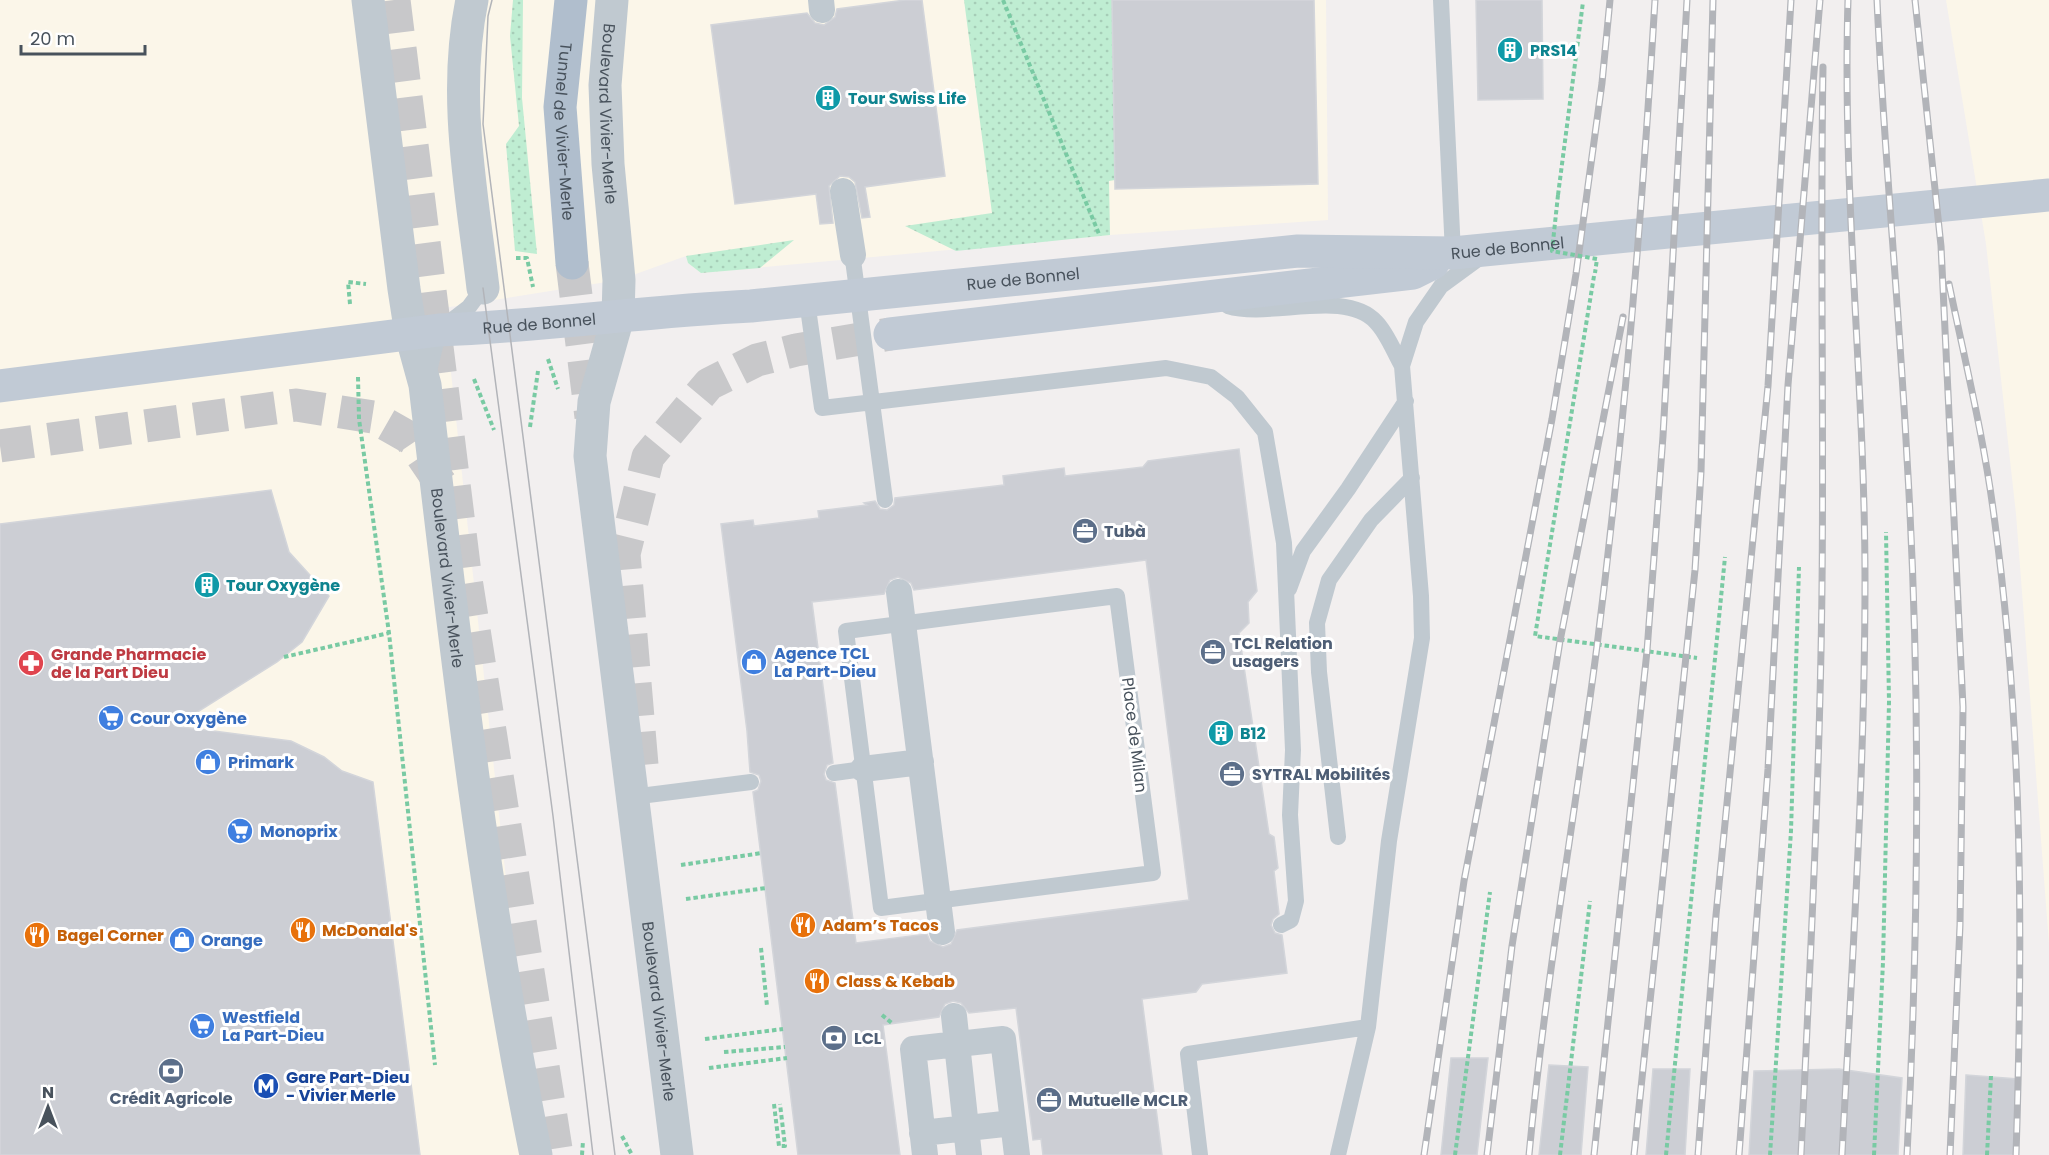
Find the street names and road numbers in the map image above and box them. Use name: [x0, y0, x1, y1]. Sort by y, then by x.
street label: Boulevard Vivier-Merle: [593, 22, 623, 205]
street label: Tunnel de Vivier-Merle: [548, 41, 580, 221]
street label: Rue de Bonnel: [1450, 231, 1565, 265]
street label: Rue de Bonnel: [965, 262, 1081, 296]
street label: Rue de Bonnel: [482, 307, 597, 340]
street label: Boulevard Vivier-Merle: [425, 487, 470, 669]
street label: Place de Milan: [1116, 676, 1153, 794]
street label: Boulevard Vivier-Merle: [636, 920, 681, 1103]

